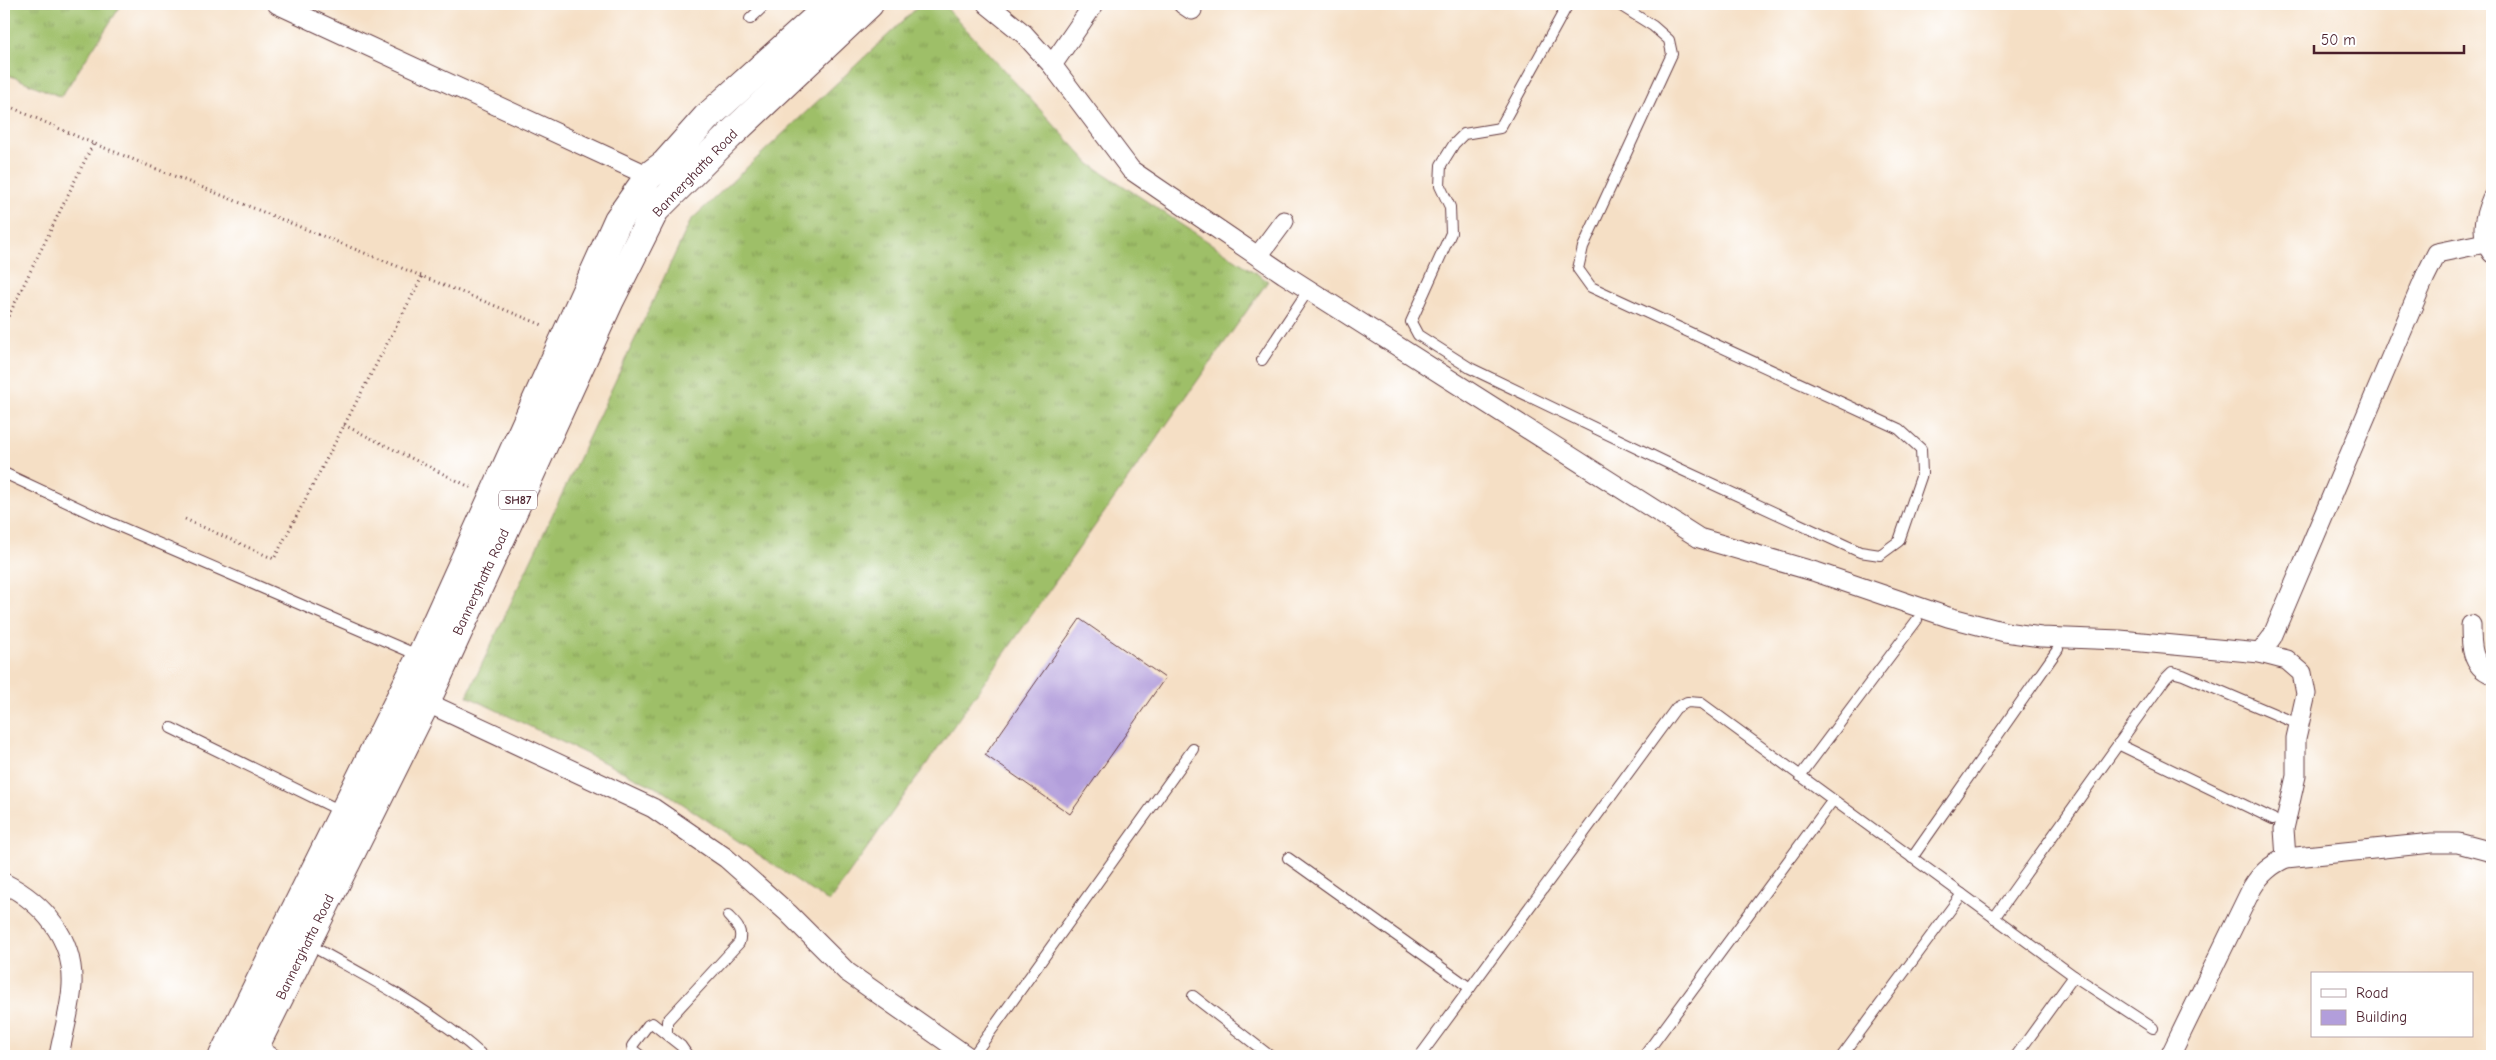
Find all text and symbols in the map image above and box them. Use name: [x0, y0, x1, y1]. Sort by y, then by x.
scale bar: [2314, 22, 2464, 54]
text: 50 m: [2321, 31, 2356, 49]
street label: Bannerghatta Road: [649, 126, 741, 220]
road number: SH87: [499, 490, 537, 510]
street label: Bannerghatta Road: [449, 526, 513, 638]
street label: Bannerghatta Road: [272, 891, 338, 1003]
legend: [2311, 972, 2474, 1038]
text: Road: [2356, 984, 2388, 1002]
text: Building: [2356, 1008, 2407, 1026]

